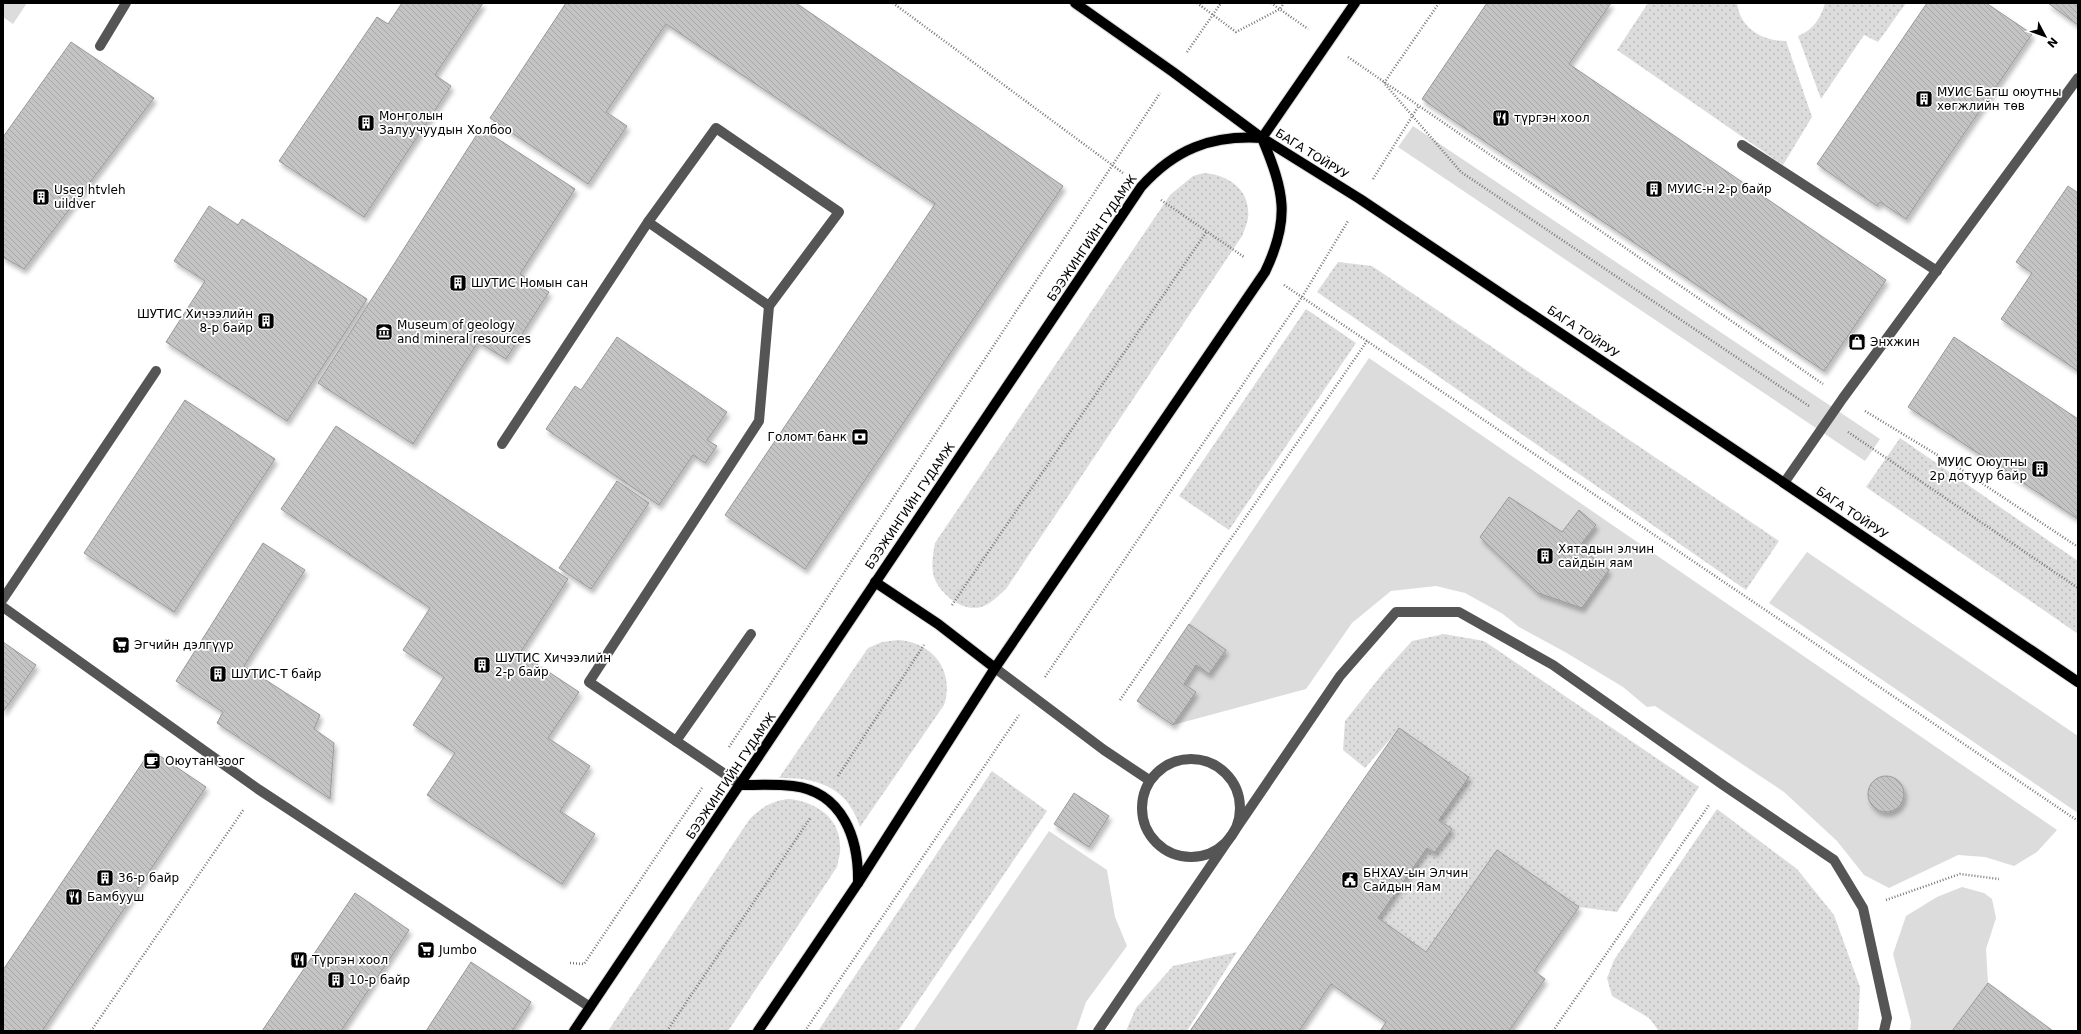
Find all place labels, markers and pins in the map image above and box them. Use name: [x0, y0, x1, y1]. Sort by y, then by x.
place label: МУИС Багш оюутны хөгжлийн төв: [1937, 85, 2061, 113]
building icon: МУИС Багш оюутны хөгжлийн төв: [1914, 89, 1934, 109]
restaurant icon: түргэн хоол: [1491, 108, 1511, 128]
place label: Монголын Залуучуудын Холбоо: [379, 109, 512, 137]
place label: түргэн хоол: [1514, 111, 1590, 125]
building icon: Монголын Залуучуудын Холбоо: [356, 113, 376, 133]
building icon: МУИС-н 2-р байр: [1644, 179, 1664, 199]
place label: МУИС-н 2-р байр: [1667, 182, 1772, 196]
place label: Useg htvleh uildver: [54, 183, 126, 211]
building icon: Useg htvleh uildver: [31, 187, 51, 207]
building icon: ШУТИС Номын сан: [448, 273, 468, 293]
place label: ШУТИС Номын сан: [471, 276, 588, 290]
place label: ШУТИС Хичээлийн 8-р байр: [137, 307, 253, 335]
building icon: ШУТИС Хичээлийн 8-р байр: [256, 311, 276, 331]
place label: Museum of geology and mineral resources: [397, 318, 531, 346]
museum icon: Museum of geology and mineral resources: [374, 322, 394, 342]
shop icon: Энхжин: [1847, 332, 1867, 352]
place label: Энхжин: [1870, 335, 1920, 349]
bank icon: Голомт банк: [850, 427, 870, 447]
place label: Голомт банк: [768, 430, 847, 444]
place label: МУИС Оюутны 2р дотуур байр: [1930, 455, 2027, 483]
building icon: МУИС Оюутны 2р дотуур байр: [2030, 459, 2050, 479]
place label: Хятадын элчин сайдын яам: [1558, 542, 1654, 570]
building icon: Хятадын элчин сайдын яам: [1535, 546, 1555, 566]
supermarket icon: Эгчийн дэлгүүр: [111, 635, 131, 655]
place label: Эгчийн дэлгүүр: [134, 638, 234, 652]
place label: ШУТИС Хичээлийн 2-р байр: [495, 651, 611, 679]
building icon: ШУТИС Хичээлийн 2-р байр: [472, 655, 492, 675]
building icon: ШУТИС-Т байр: [208, 664, 228, 684]
place label: ШУТИС-Т байр: [231, 667, 321, 681]
cafe icon: Оюутан зоог: [142, 751, 162, 771]
place label: Оюутан зоог: [165, 754, 245, 768]
place label: БНХАУ-ын Элчин Сайдын Яам: [1363, 866, 1468, 894]
building icon: 36-р байр: [95, 868, 115, 888]
public building icon: БНХАУ-ын Элчин Сайдын Яам: [1340, 870, 1360, 890]
place label: 36-р байр: [118, 871, 179, 885]
restaurant icon: Бамбууш: [64, 887, 84, 907]
place label: Бамбууш: [87, 890, 144, 904]
supermarket icon: Jumbo: [416, 940, 436, 960]
place label: Jumbo: [438, 943, 477, 957]
restaurant icon: Түргэн хоол: [289, 950, 309, 970]
place label: Түргэн хоол: [311, 953, 388, 967]
building icon: 10-р байр: [326, 970, 346, 990]
place label: 10-р байр: [349, 973, 410, 987]

